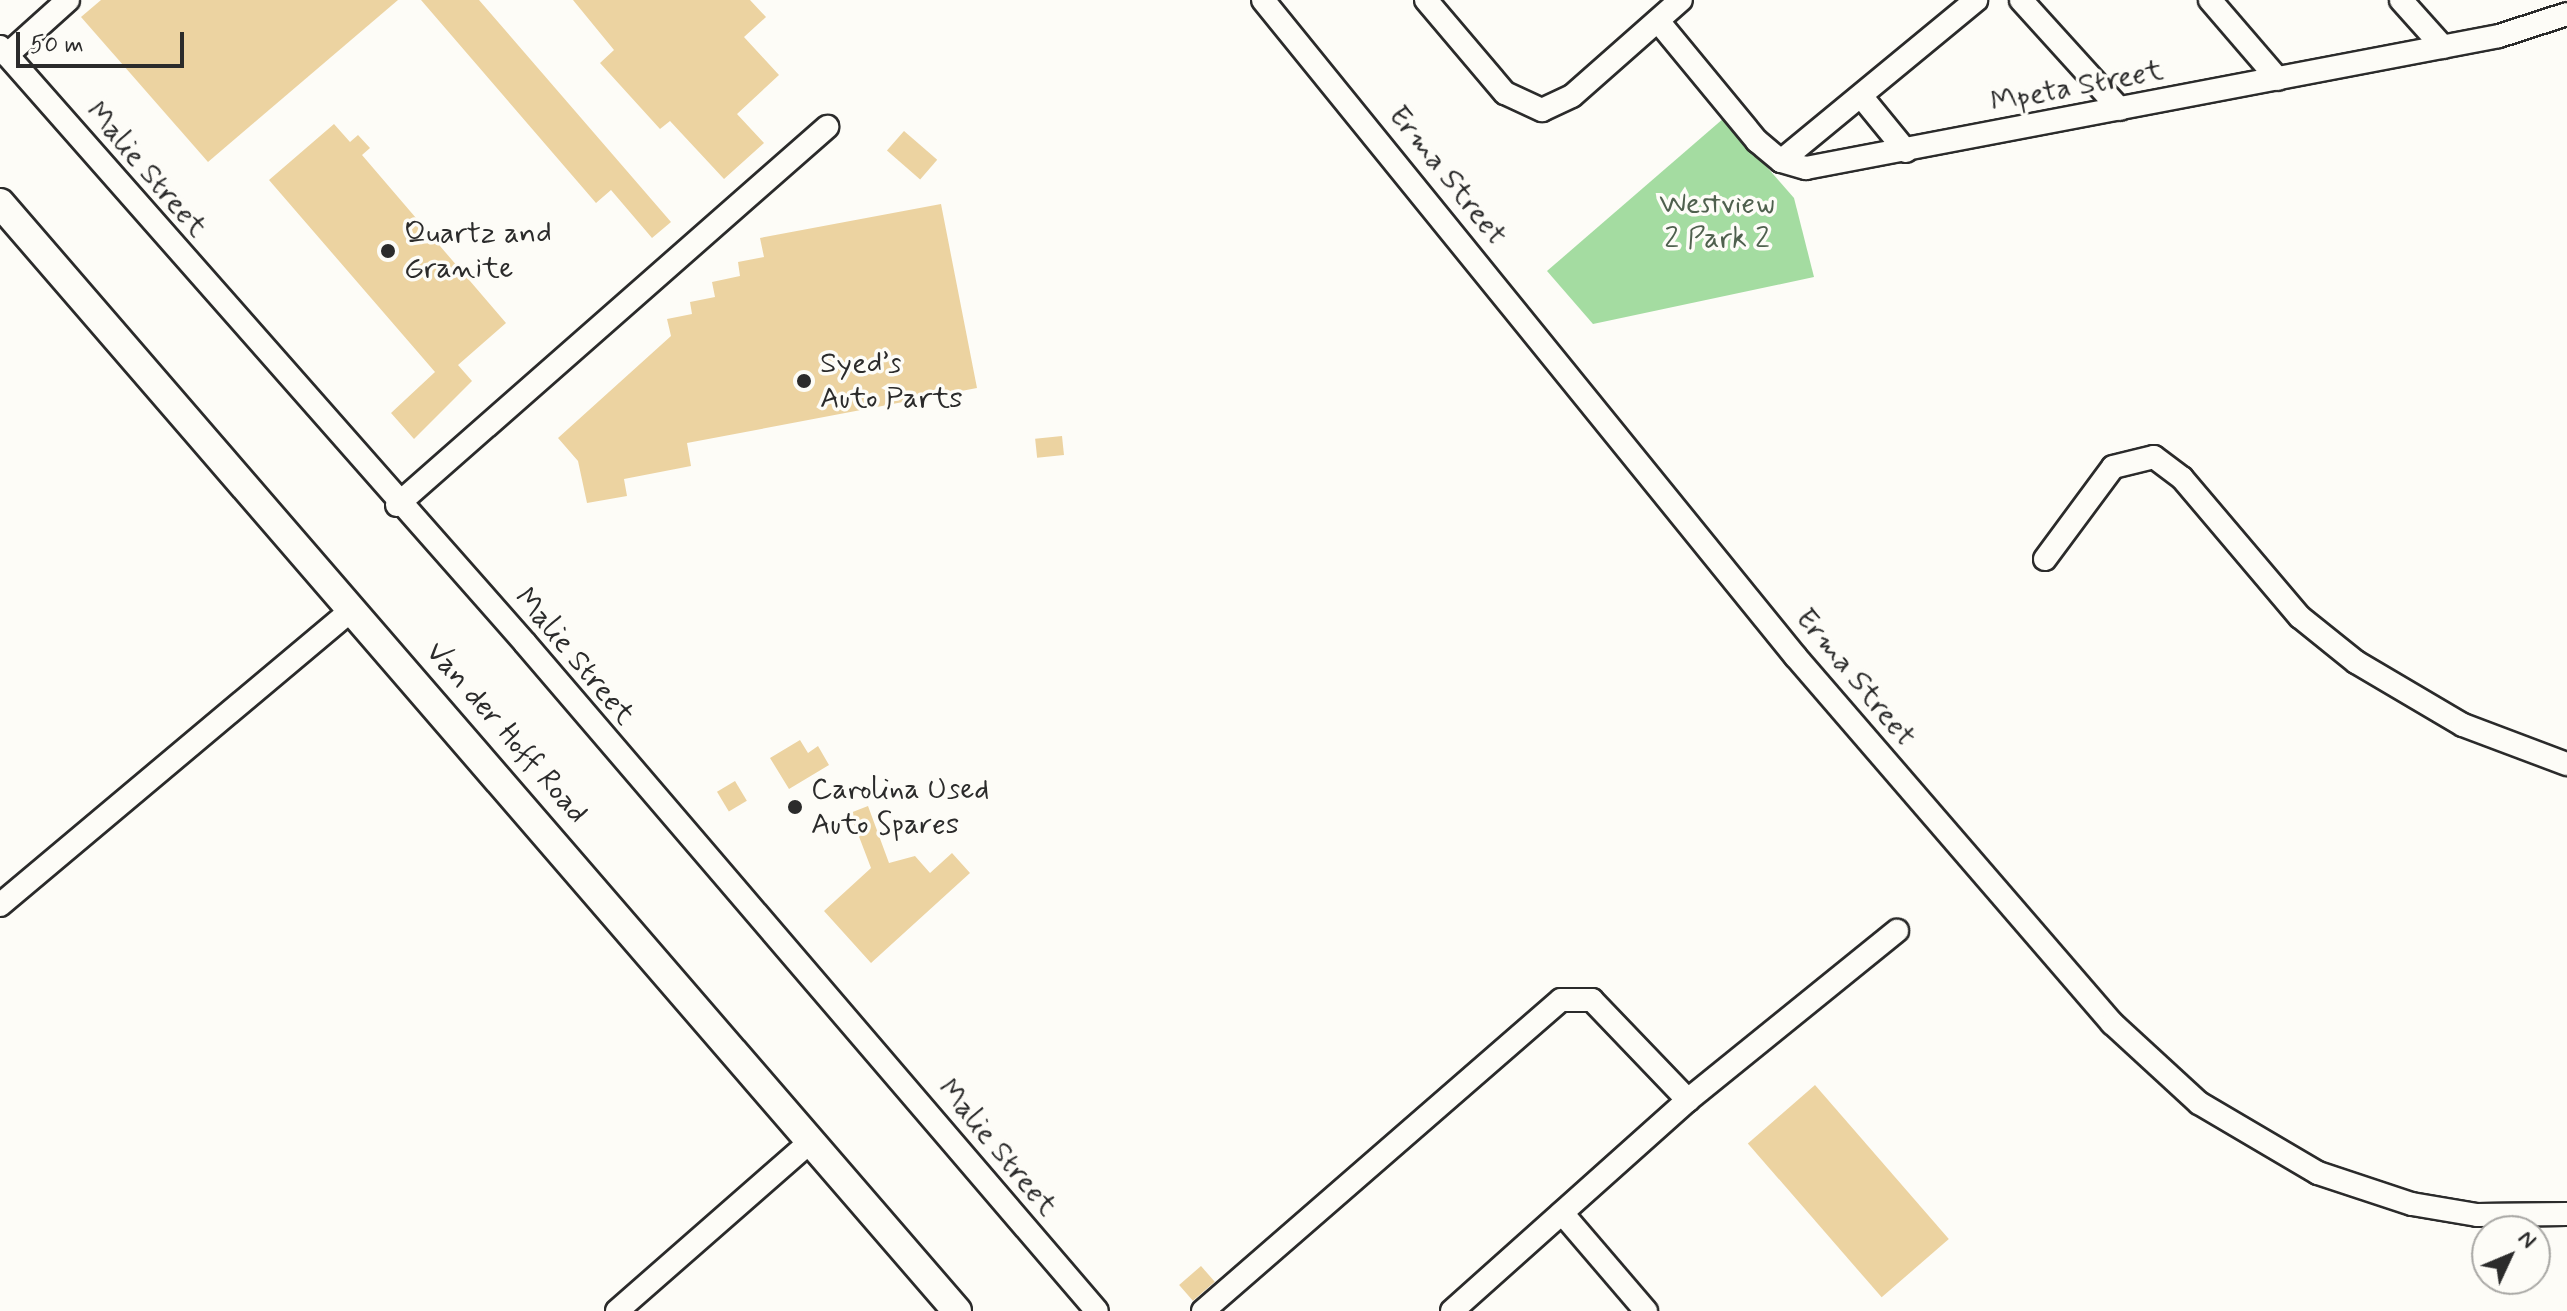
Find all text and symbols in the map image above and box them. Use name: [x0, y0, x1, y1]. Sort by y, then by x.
scale bar: [20, 16, 188, 66]
text: 50 m: [30, 30, 84, 61]
street label: Mpeta Street: [1988, 53, 2166, 121]
street label: Malie Street: [77, 95, 215, 245]
street label: Erma Street: [1380, 100, 1514, 252]
park label: Westview 2 Park 2: [1659, 186, 1775, 256]
place label: Quartz and Granite: [404, 216, 550, 286]
marker: Quartz and Granite: [379, 242, 397, 260]
place label: Syed’s Auto Parts: [820, 346, 957, 416]
marker: Syed’s Auto Parts: [795, 372, 813, 390]
street label: Malie Street: [506, 581, 642, 733]
street label: Erma Street: [1787, 602, 1923, 754]
street label: Van der Hoff Road: [416, 633, 596, 833]
place label: Carolina Used Auto Spares: [811, 772, 989, 842]
marker: Carolina Used Auto Spares: [786, 798, 804, 816]
street label: Malie Street: [929, 1072, 1065, 1224]
north arrow: [2471, 1215, 2551, 1295]
text: N: [2512, 1225, 2542, 1255]

